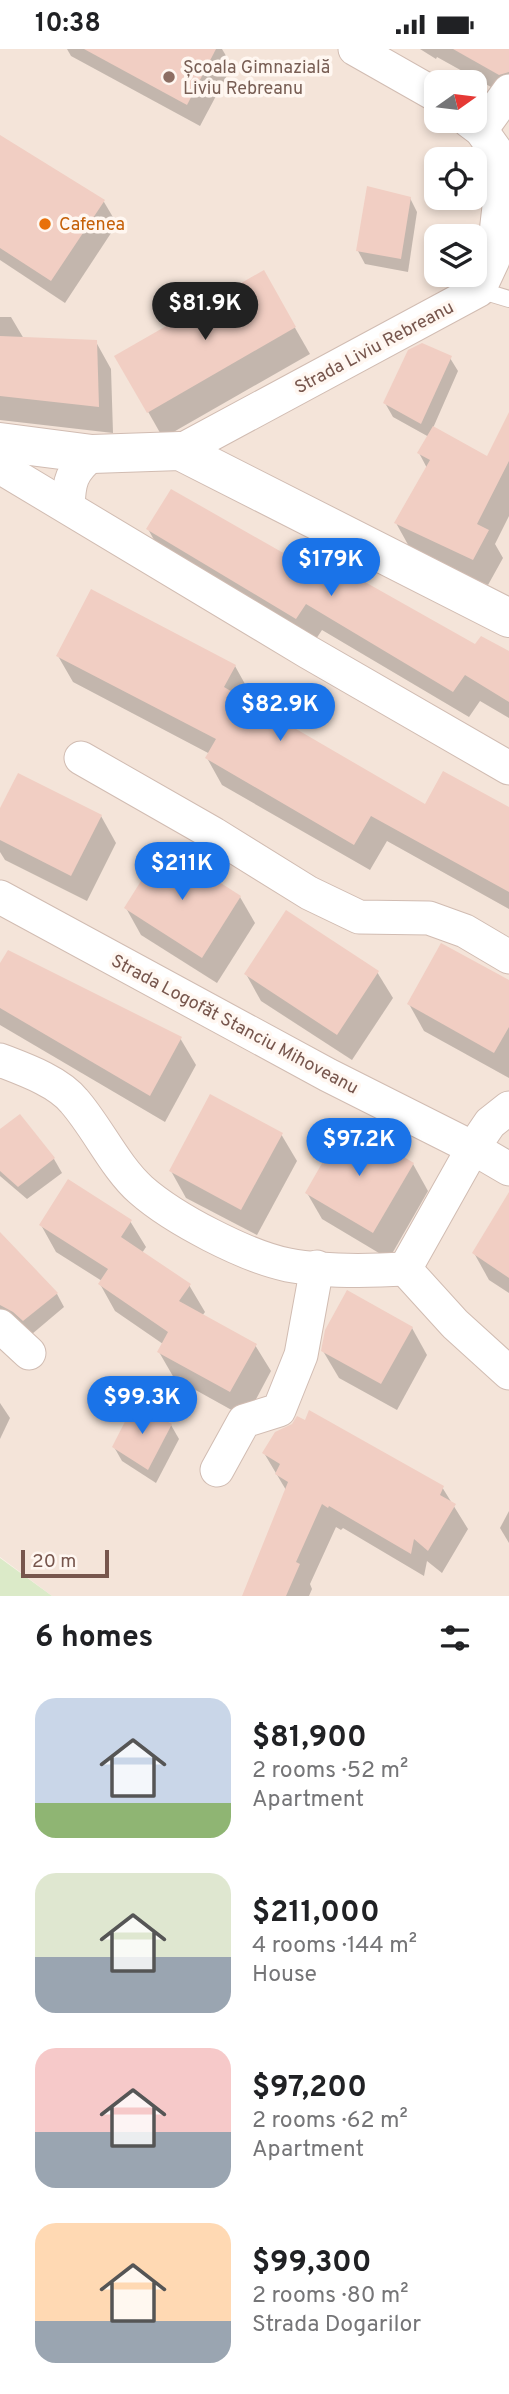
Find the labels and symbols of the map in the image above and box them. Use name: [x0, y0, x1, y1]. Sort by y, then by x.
place label: Școala Gimnazială Liviu Rebreanu: [183, 57, 330, 101]
marker: Școala Gimnazială Liviu Rebreanu: [161, 69, 177, 85]
north arrow: [424, 70, 486, 133]
place label: Cafenea: [59, 214, 125, 237]
marker: Cafenea: [37, 216, 53, 232]
pin: $81.9K: [148, 282, 262, 342]
street label: Strada Liviu Rebreanu: [291, 297, 458, 400]
pin: $179K: [282, 539, 380, 598]
pin: $82.9K: [223, 683, 337, 743]
pin: $211K: [133, 843, 231, 902]
street label: Strada Logofăt Stanciu Mihoveanu: [107, 950, 362, 1101]
pin: $97.2K: [302, 1119, 416, 1178]
pin: $99.3K: [85, 1377, 199, 1436]
scale bar: [21, 1547, 108, 1579]

